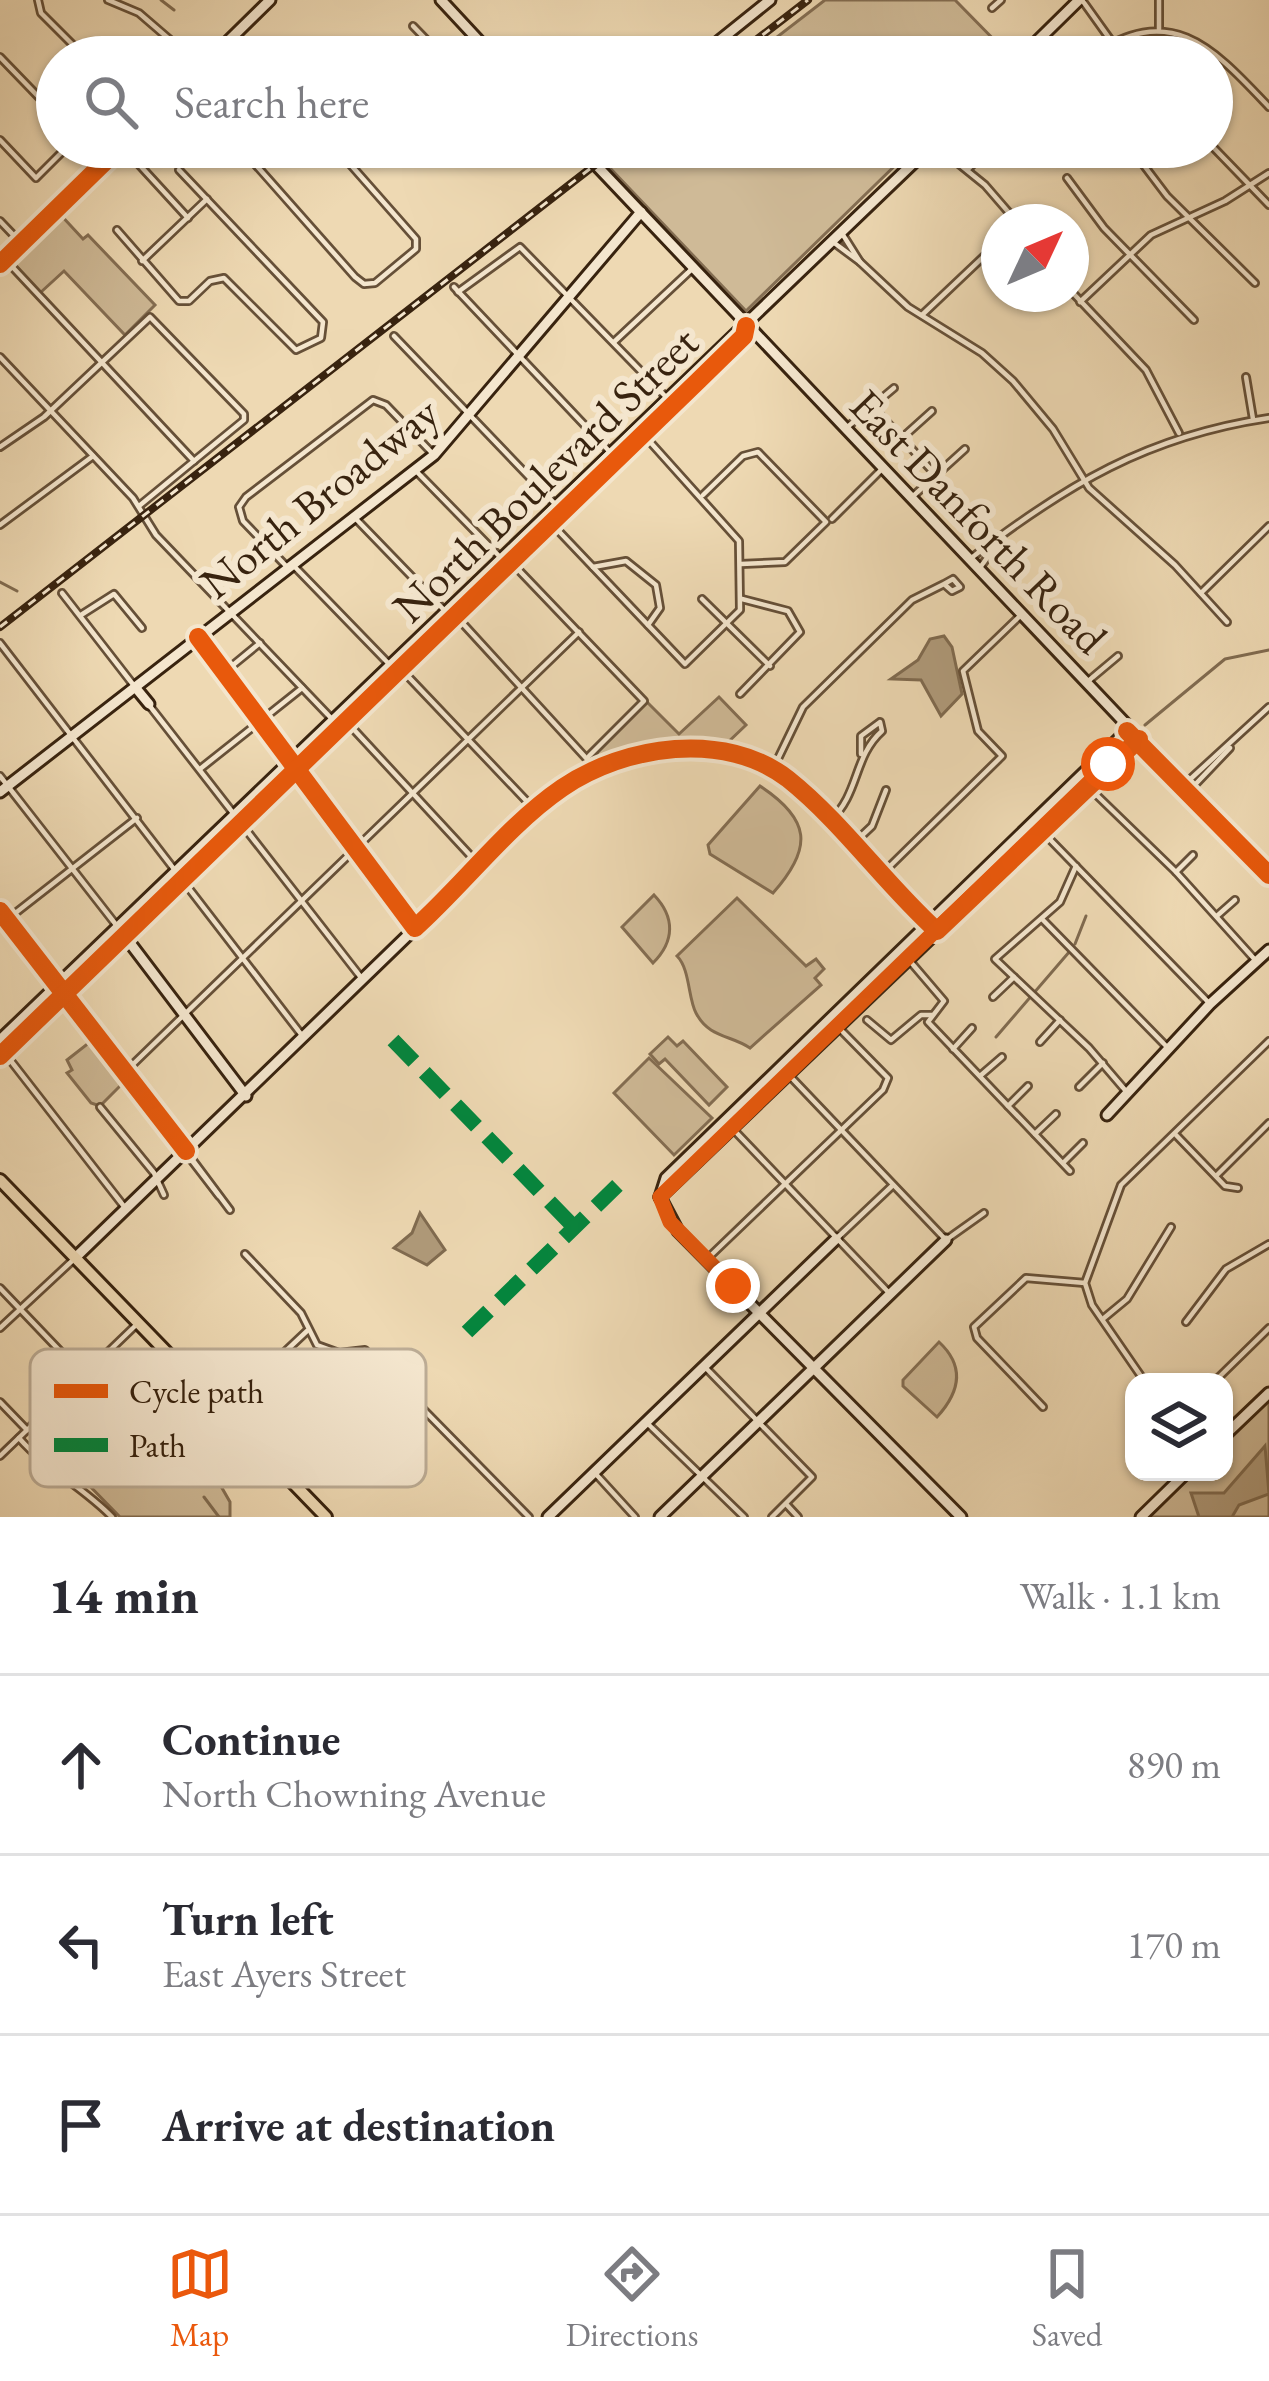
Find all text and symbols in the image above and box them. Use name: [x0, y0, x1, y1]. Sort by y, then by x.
search box: [36, 36, 1233, 168]
icon: search: [78, 69, 144, 135]
text: Search here: [174, 73, 369, 131]
north arrow: [981, 204, 1089, 312]
street label: North Boulevard Street: [380, 313, 710, 635]
street label: East Danforth Road: [838, 376, 1120, 666]
street label: North Broadway: [188, 383, 450, 611]
route start: [1081, 737, 1135, 791]
route end: [706, 1259, 760, 1313]
legend: [30, 1349, 426, 1487]
text: Cycle path: [129, 1370, 264, 1413]
map controls: [1125, 1373, 1233, 1481]
button: layers: [1125, 1373, 1233, 1481]
text: Path: [129, 1424, 186, 1467]
text: 14 min: [48, 1562, 199, 1628]
text: Walk · 1.1 km: [1020, 1570, 1221, 1621]
text: Continue: [162, 1710, 340, 1768]
icon: ahead: [48, 1732, 114, 1798]
text: 890 m: [1127, 1739, 1221, 1790]
text: North Chowning Avenue: [162, 1768, 546, 1819]
text: Turn left: [162, 1890, 334, 1948]
icon: left: [48, 1912, 114, 1978]
text: 170 m: [1127, 1919, 1221, 1970]
text: East Ayers Street: [162, 1948, 406, 1999]
icon: arrive: [48, 2092, 114, 2158]
text: Arrive at destination: [162, 2096, 555, 2154]
tab: Map: [167, 2241, 233, 2356]
tab: Directions: [566, 2241, 699, 2356]
tab: Saved: [1032, 2241, 1102, 2356]

